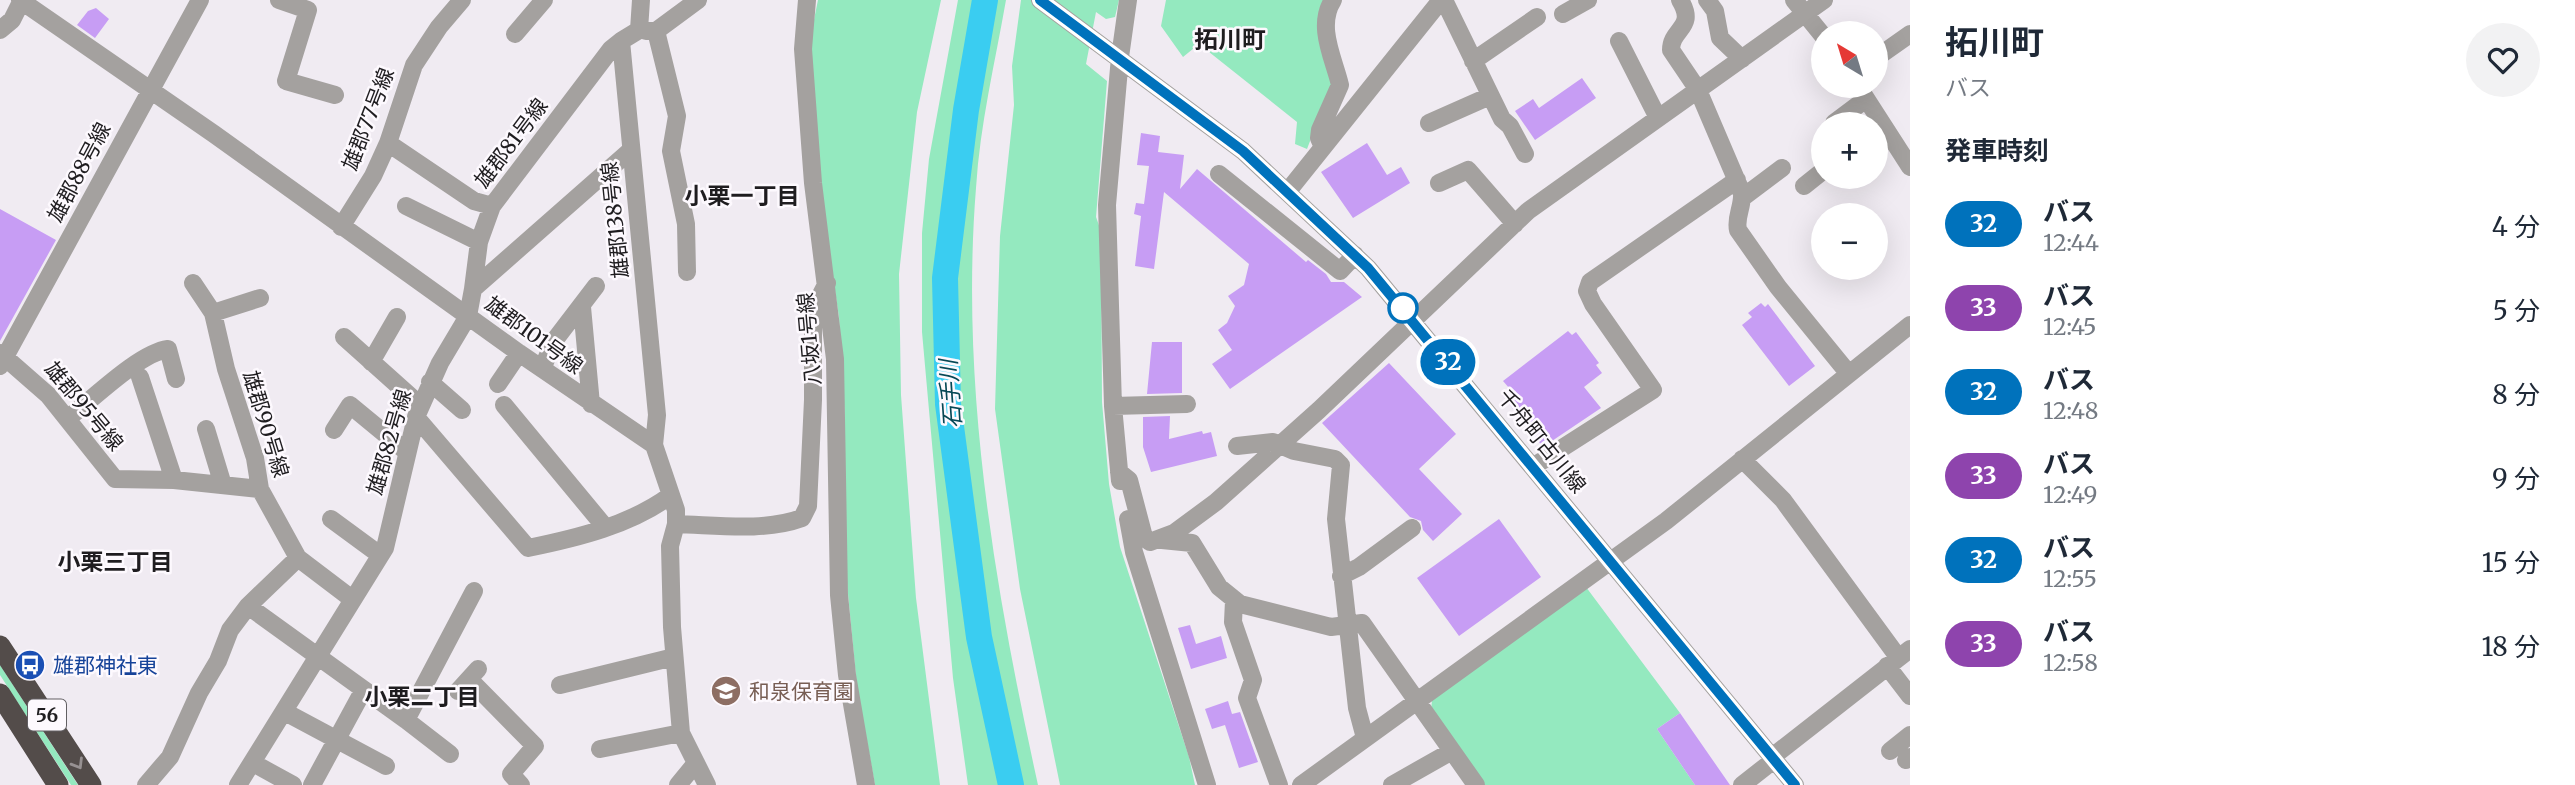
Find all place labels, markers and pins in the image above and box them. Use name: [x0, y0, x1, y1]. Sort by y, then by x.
unlabelled marker: [1388, 293, 1418, 323]
bus stop icon: 雄郡神社東: [13, 648, 47, 682]
place label: 雄郡神社東: [53, 652, 158, 679]
school or university icon: 和泉保育園: [709, 674, 743, 708]
place label: 和泉保育園: [749, 678, 854, 705]

